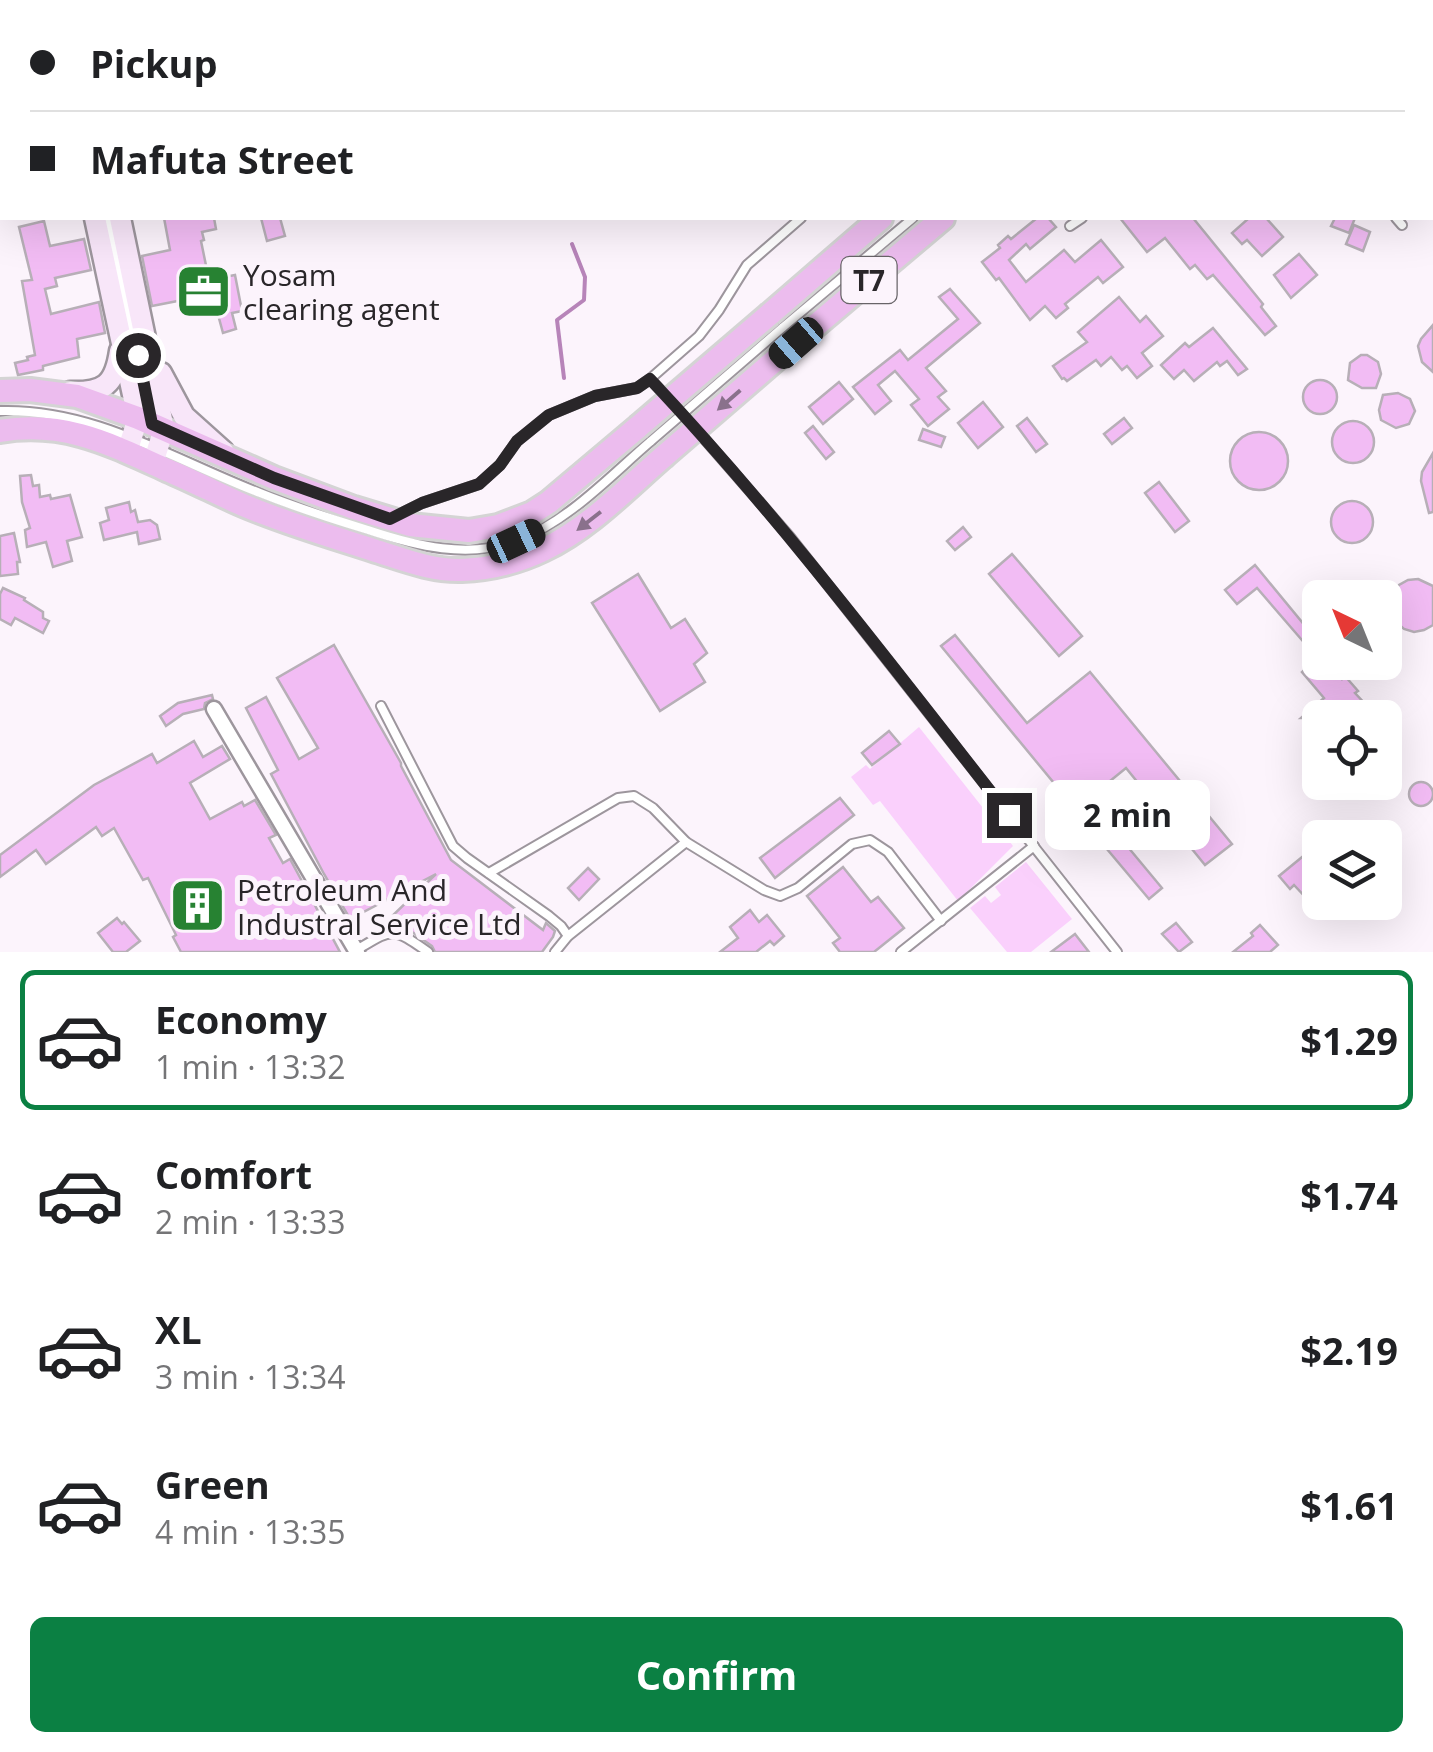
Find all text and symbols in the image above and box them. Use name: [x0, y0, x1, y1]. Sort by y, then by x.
text: Pickup: [90, 37, 218, 89]
text: Mafuta Street: [90, 133, 354, 185]
place label: Yosam clearing agent: [243, 254, 440, 329]
road number: T7: [842, 257, 896, 303]
office icon: Yosam clearing agent: [174, 261, 234, 321]
car: [764, 312, 828, 374]
route start: [116, 333, 161, 378]
one-way arrow: [717, 389, 742, 411]
one-way arrow: [576, 510, 602, 530]
car: [482, 515, 550, 567]
north arrow: [1302, 580, 1402, 680]
map controls: [1302, 580, 1402, 920]
button: locate: [1302, 700, 1402, 800]
callout: 2 min: [1044, 780, 1209, 850]
route end: [987, 793, 1032, 838]
text: 2 min: [1083, 793, 1172, 836]
button: layers: [1302, 820, 1402, 920]
place label: Petroleum And Industral Service Ltd: [237, 869, 522, 944]
building icon: Petroleum And Industral Service Ltd: [168, 876, 228, 936]
text: Economy: [155, 993, 327, 1045]
icon: car: [35, 995, 125, 1085]
text: $1.29: [1300, 1014, 1398, 1066]
text: 1 min · 13:32: [155, 1045, 346, 1088]
text: Comfort: [155, 1148, 312, 1200]
icon: car: [35, 1150, 125, 1240]
text: $1.74: [1300, 1169, 1398, 1221]
text: 2 min · 13:33: [155, 1200, 346, 1243]
text: XL: [155, 1303, 202, 1355]
icon: car: [35, 1305, 125, 1395]
text: $2.19: [1300, 1324, 1398, 1376]
text: 3 min · 13:34: [155, 1355, 346, 1398]
text: Green: [155, 1458, 270, 1510]
icon: car: [35, 1460, 125, 1550]
text: $1.61: [1300, 1479, 1398, 1531]
text: 4 min · 13:35: [155, 1510, 346, 1553]
button: Confirm: [30, 1617, 1403, 1732]

